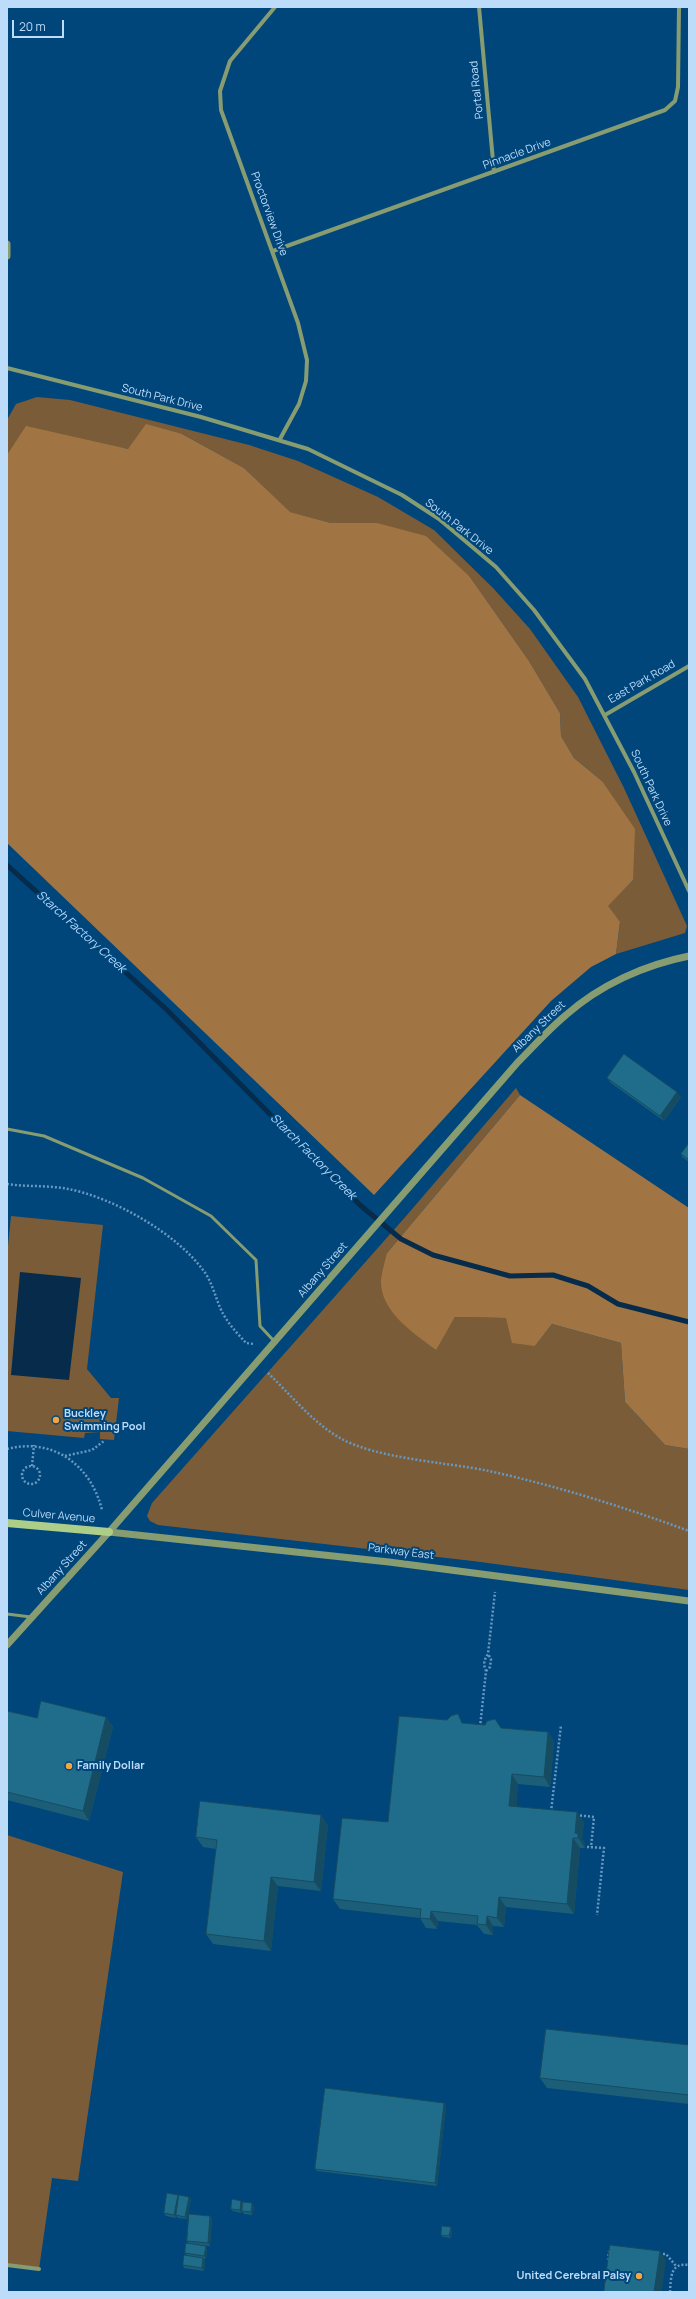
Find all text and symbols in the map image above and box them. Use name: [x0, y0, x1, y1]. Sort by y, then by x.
scale bar: [14, 12, 66, 38]
text: 20 m: [19, 18, 46, 35]
street label: Portal Road: [467, 60, 487, 120]
street label: Pinnacle Drive: [481, 136, 553, 172]
street label: Proctorview Drive: [248, 170, 290, 258]
street label: South Park Drive: [120, 382, 204, 414]
street label: South Park Drive: [422, 496, 496, 558]
street label: East Park Road: [606, 658, 678, 706]
street label: South Park Drive: [628, 748, 674, 828]
water label: Starch Factory Creek: [33, 888, 129, 976]
street label: Albany Street: [510, 998, 568, 1056]
water label: Starch Factory Creek: [267, 1111, 359, 1203]
street label: Albany Street: [295, 1240, 351, 1300]
place label: Buckley Swimming Pool: [64, 1407, 145, 1433]
marker: Buckley Swimming Pool: [51, 1415, 61, 1425]
street label: Culver Avenue: [22, 1506, 96, 1526]
street label: Albany Street: [34, 1538, 90, 1598]
street label: Parkway East: [367, 1541, 435, 1563]
place label: Family Dollar: [77, 1759, 145, 1773]
marker: Family Dollar: [64, 1761, 74, 1771]
place label: United Cerebral Palsy: [517, 2269, 631, 2283]
marker: United Cerebral Palsy: [634, 2271, 644, 2281]

